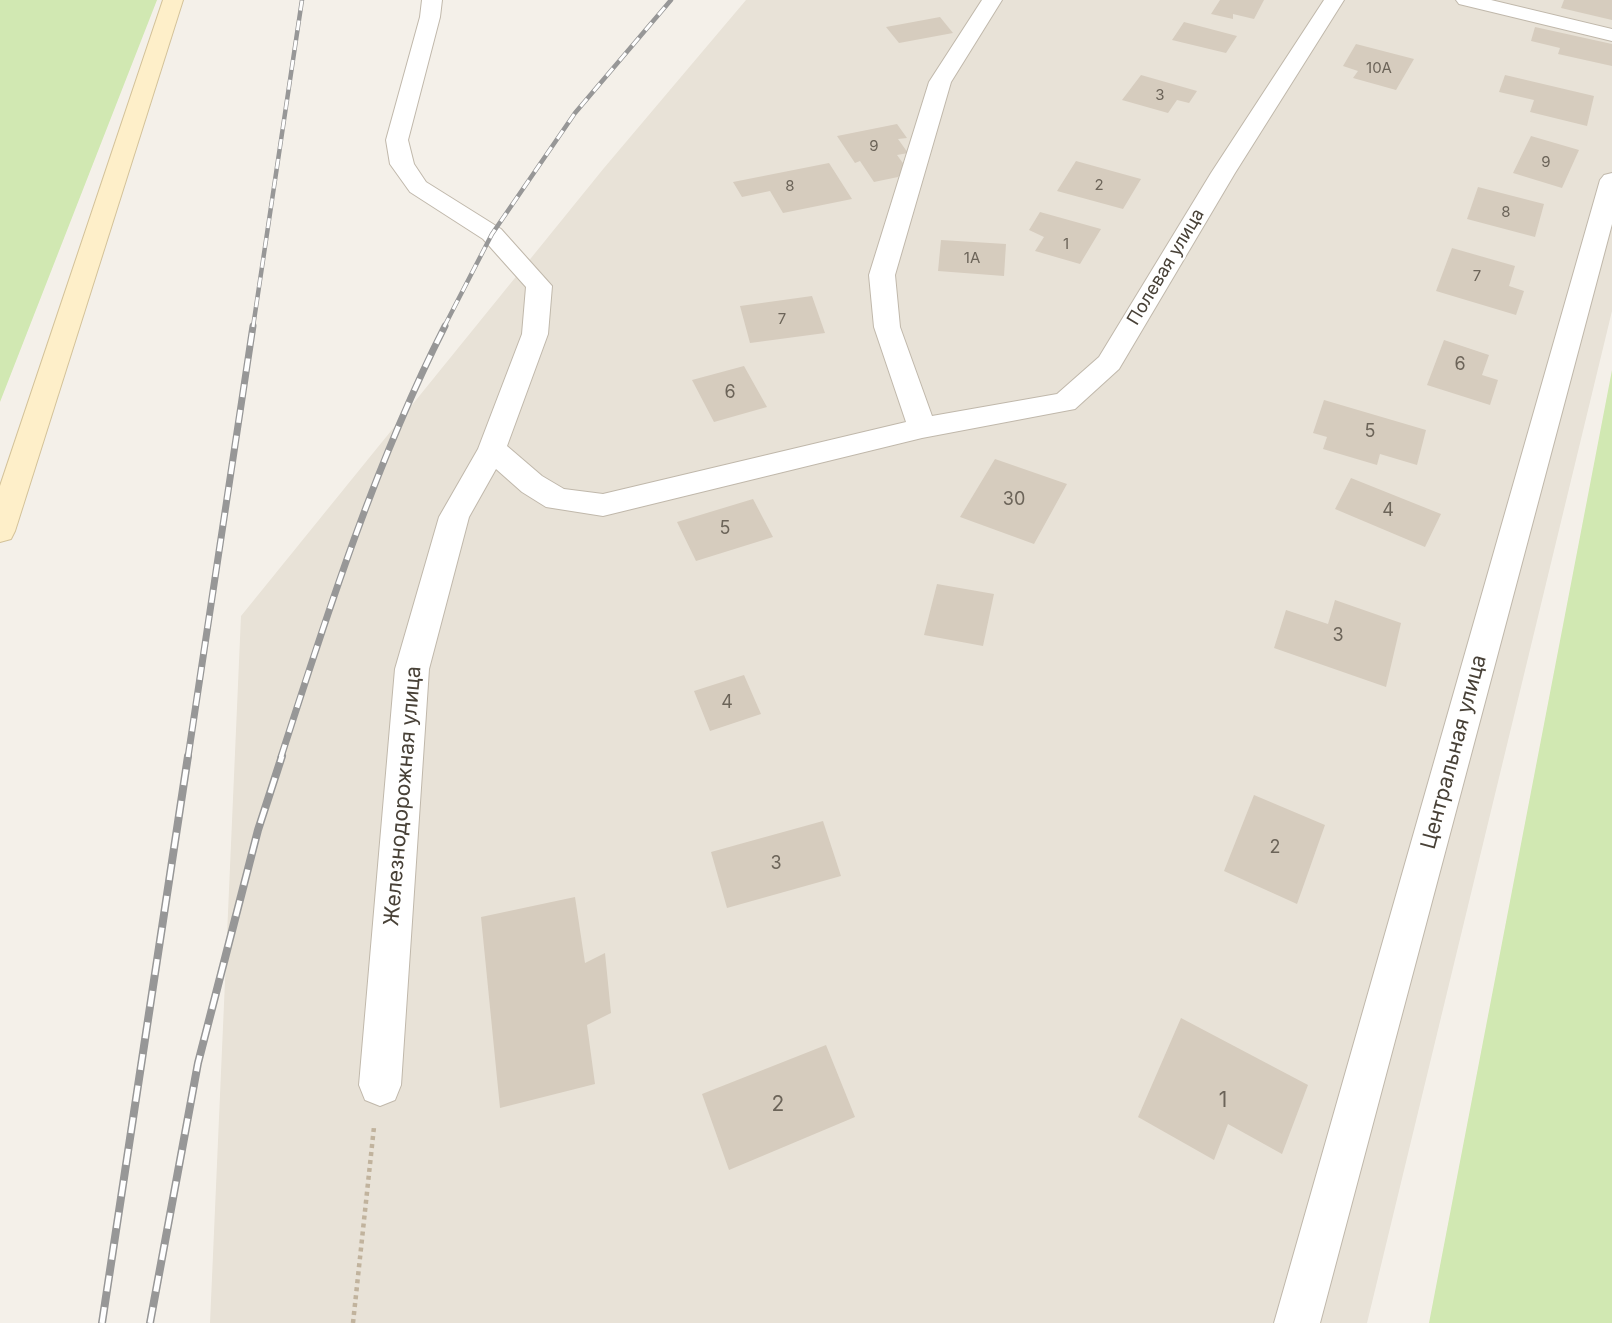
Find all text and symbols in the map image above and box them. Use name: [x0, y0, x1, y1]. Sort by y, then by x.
house number: 10А: [1366, 59, 1392, 77]
house number: 3: [1155, 86, 1165, 104]
house number: 9: [869, 137, 879, 155]
house number: 9: [1541, 153, 1551, 171]
house number: 2: [1094, 176, 1104, 194]
house number: 8: [785, 177, 795, 195]
house number: 8: [1501, 203, 1511, 221]
street label: Полевая улица: [1123, 205, 1209, 329]
house number: 1: [1063, 235, 1069, 253]
house number: 1А: [964, 249, 980, 267]
house number: 7: [1473, 267, 1481, 285]
house number: 7: [778, 310, 786, 328]
house number: 6: [1454, 354, 1466, 376]
house number: 6: [724, 382, 736, 404]
house number: 5: [1365, 421, 1375, 443]
house number: 30: [1003, 489, 1025, 511]
house number: 4: [1382, 500, 1394, 522]
house number: 5: [720, 518, 730, 540]
house number: 3: [1332, 625, 1344, 647]
street label: Центральная улица: [1416, 652, 1492, 852]
street label: Железнодорожная улица: [379, 665, 427, 927]
house number: 4: [721, 692, 733, 714]
house number: 2: [1270, 837, 1280, 859]
house number: 3: [770, 853, 782, 875]
house number: 1: [1219, 1088, 1227, 1114]
house number: 2: [772, 1092, 784, 1118]

